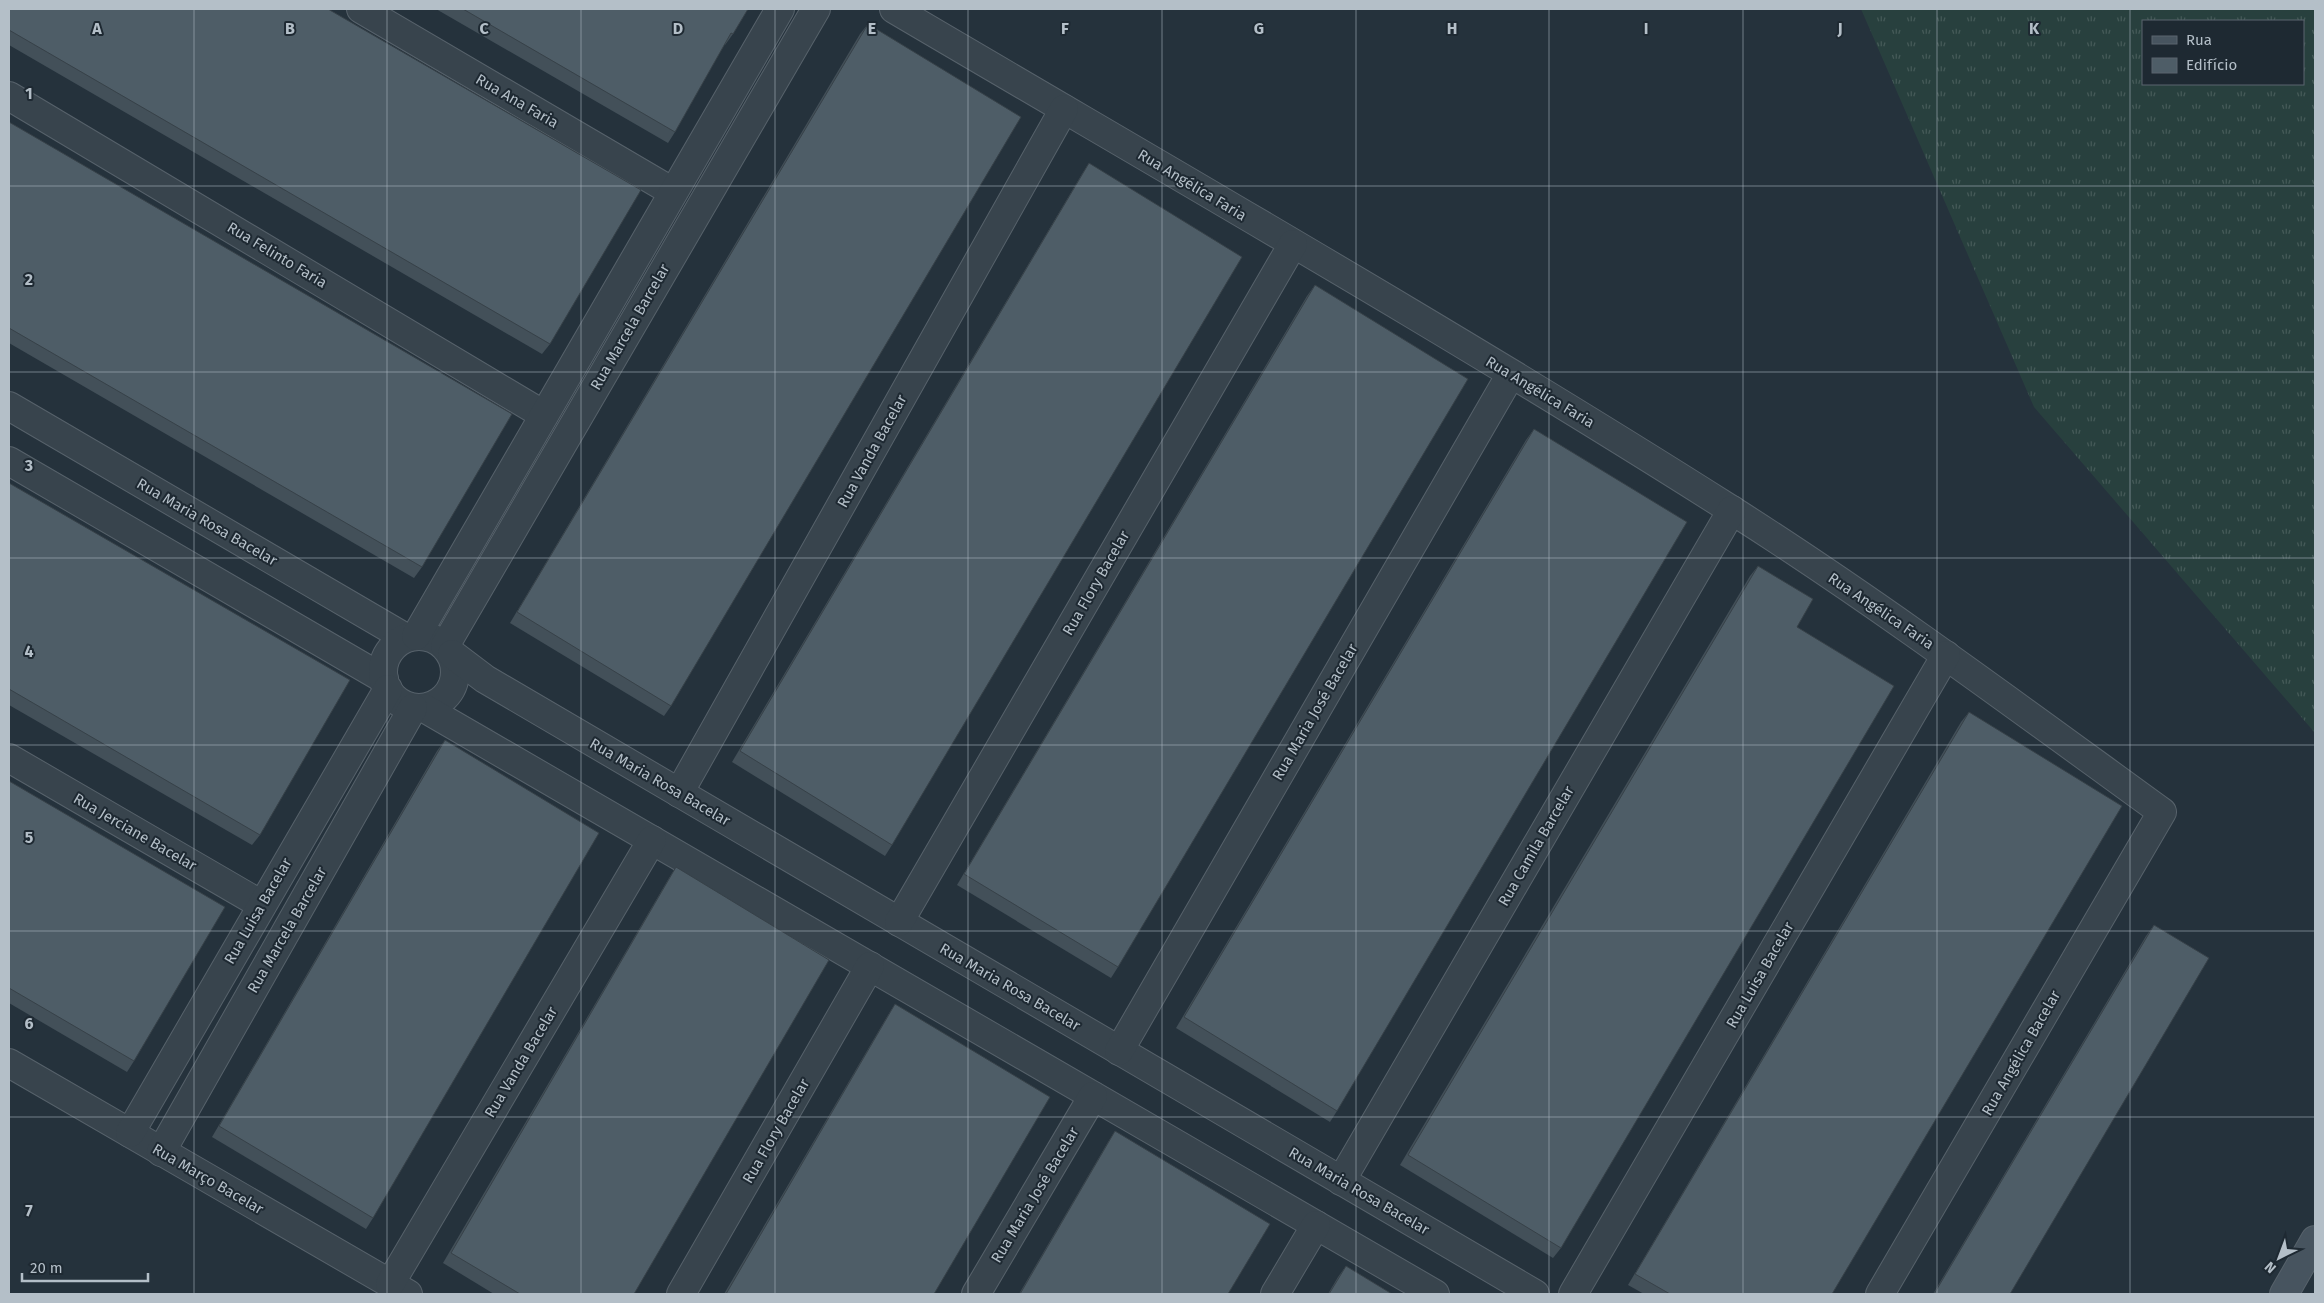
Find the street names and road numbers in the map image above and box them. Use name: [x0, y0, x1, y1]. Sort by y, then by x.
street label: Rua Ana Faria: [473, 70, 561, 132]
street label: Rua Angélica Faria: [1134, 145, 1250, 225]
street label: Rua Felinto Faria: [224, 218, 330, 292]
street label: Rua Marcela Barcelar: [587, 261, 674, 393]
street label: Rua Angélica Faria: [1482, 352, 1598, 432]
street label: Rua Vanda Bacelar: [834, 391, 911, 511]
street label: Rua Maria Rosa Bacelar: [134, 474, 281, 570]
street label: Rua Flory Bacelar: [1059, 527, 1133, 639]
street label: Rua Angélica Faria: [1825, 569, 1937, 653]
street label: Rua Maria José Bacelar: [1268, 640, 1362, 784]
street label: Rua Maria Rosa Bacelar: [587, 734, 734, 830]
street label: Rua Camila Barcelar: [1494, 783, 1578, 909]
street label: Rua Jerciane Bacelar: [70, 789, 200, 875]
street label: Rua Luisa Bacelar: [220, 854, 296, 967]
street label: Rua Marcela Barcelar: [244, 864, 331, 996]
street label: Rua Luisa Bacelar: [1722, 918, 1798, 1031]
street label: Rua Maria Rosa Bacelar: [937, 939, 1084, 1035]
street label: Rua Angélica Bacelar: [1978, 987, 2064, 1119]
street label: Rua Vanda Bacelar: [481, 1003, 561, 1121]
street label: Rua Flory Bacelar: [739, 1075, 813, 1187]
street label: Rua Maria José Bacelar: [987, 1124, 1083, 1266]
street label: Rua Março Bacelar: [149, 1140, 267, 1218]
street label: Rua Maria Rosa Bacelar: [1286, 1143, 1433, 1239]

